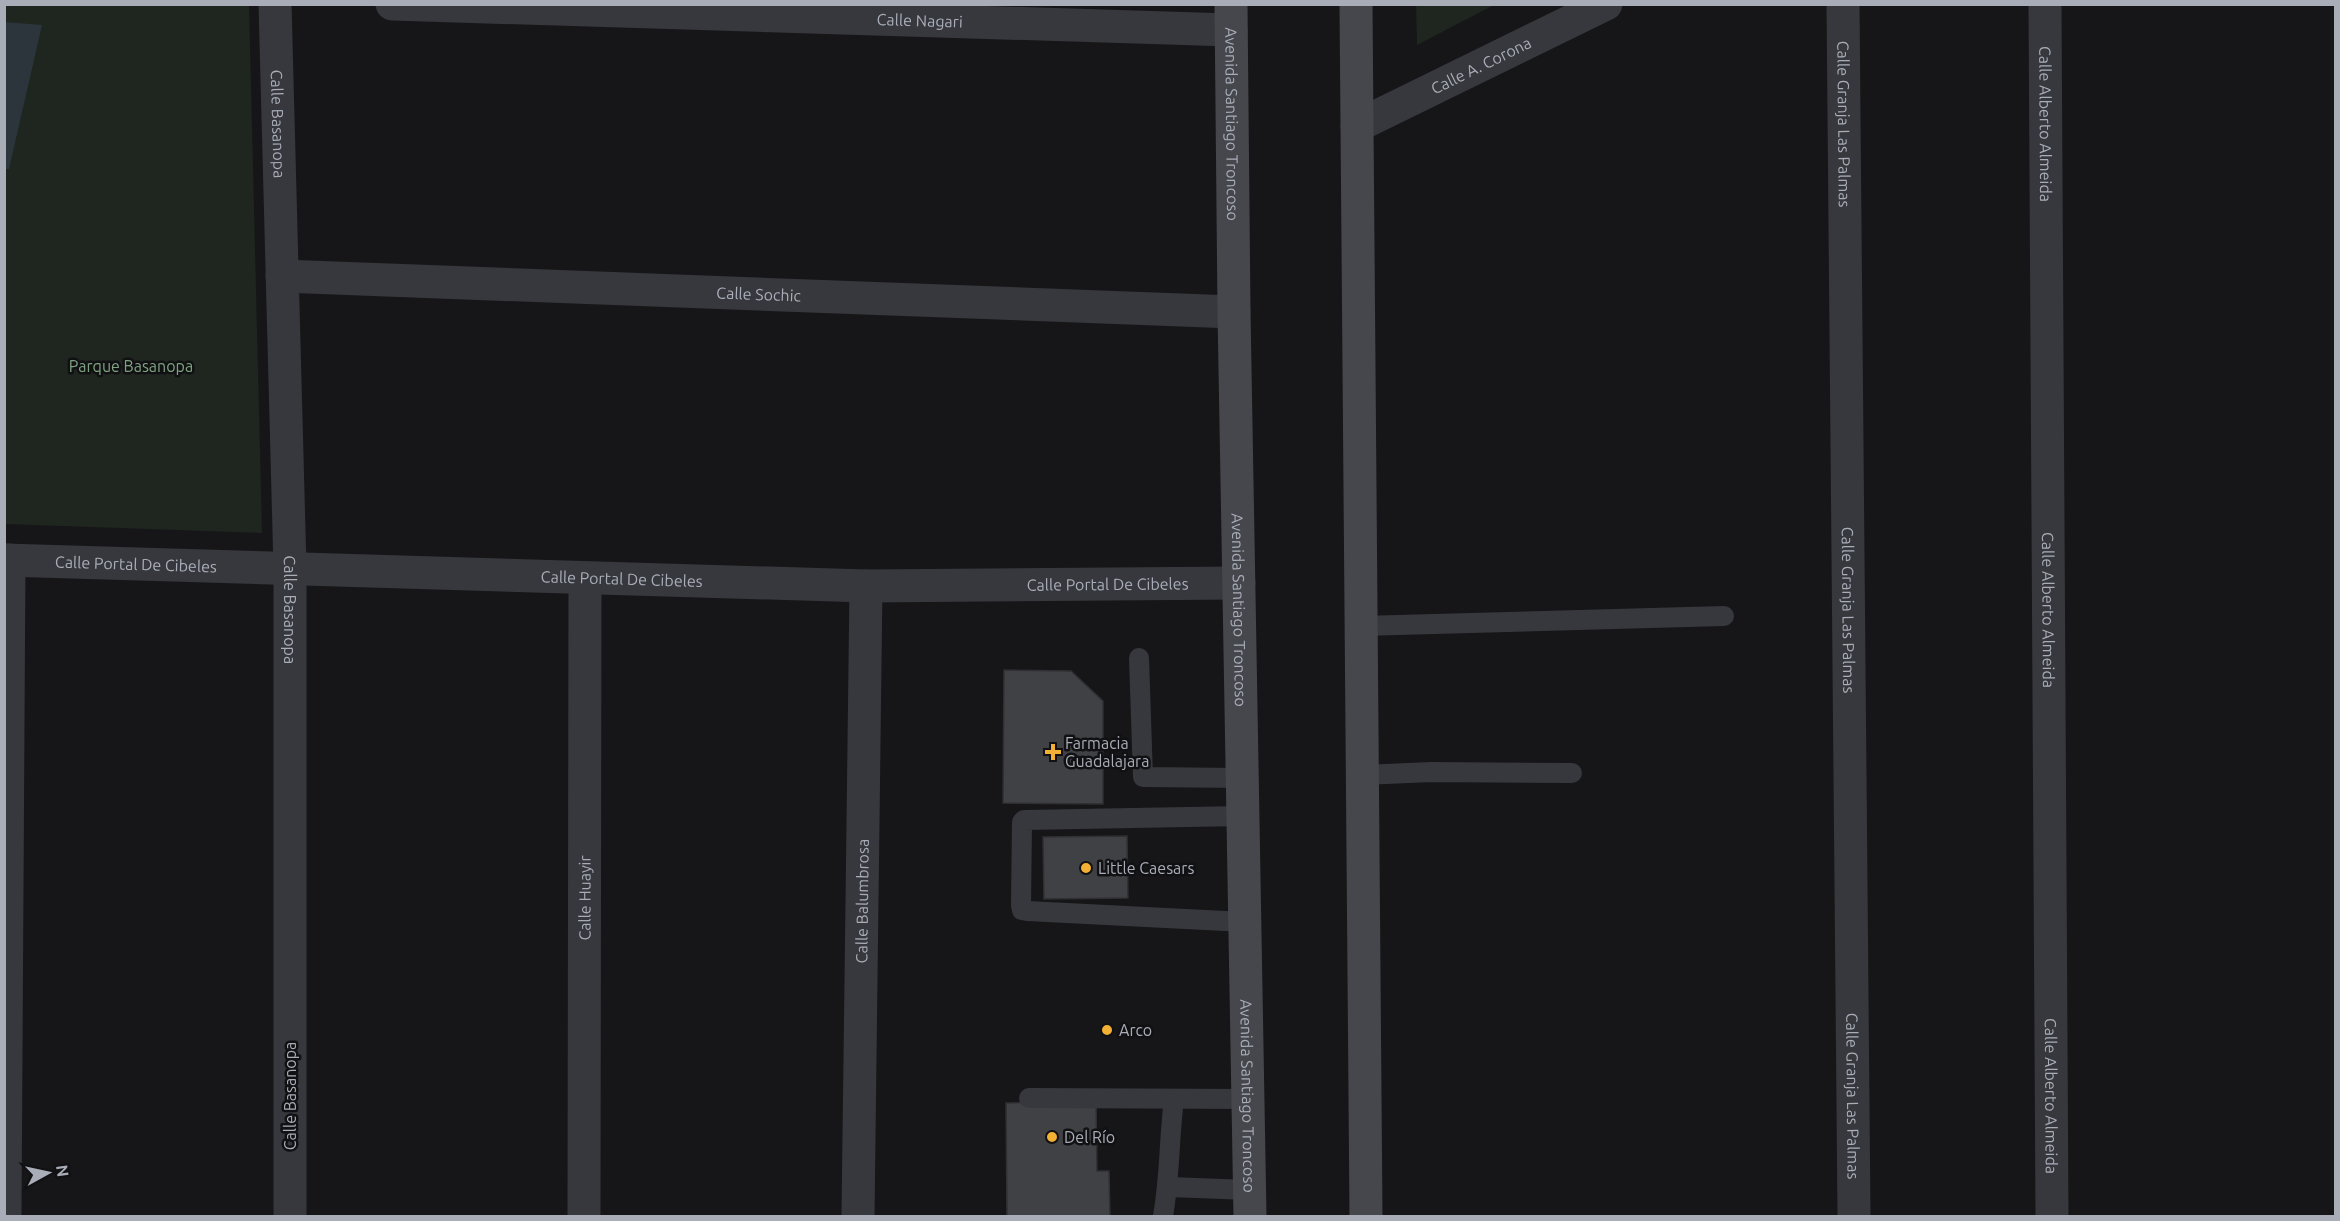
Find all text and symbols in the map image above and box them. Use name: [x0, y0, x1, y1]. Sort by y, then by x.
street label: Calle Nagari: [876, 10, 963, 31]
street label: Avenida Santiago Troncoso: [1222, 27, 1242, 221]
street label: Calle A. Corona: [1428, 33, 1534, 97]
street label: Calle Granja Las Palmas: [1834, 41, 1854, 207]
street label: Calle Alberto Almeida: [2036, 46, 2055, 202]
street label: Calle Basanopa: [268, 69, 289, 179]
street label: Calle Sochic: [716, 283, 802, 305]
park label: Parque Basanopa: [69, 357, 193, 375]
street label: Avenida Santiago Troncoso: [1229, 513, 1250, 707]
street label: Calle Granja Las Palmas: [1839, 527, 1858, 693]
street label: Calle Alberto Almeida: [2039, 532, 2058, 688]
street label: Calle Portal De Cibeles: [55, 553, 217, 575]
street label: Calle Basanopa: [281, 555, 299, 664]
street label: Calle Portal De Cibeles: [541, 567, 703, 590]
street label: Calle Portal De Cibeles: [1027, 574, 1189, 594]
place label: Farmacia Guadalajara: [1065, 734, 1149, 770]
marker: Farmacia Guadalajara: [1046, 745, 1060, 759]
street label: Calle Balumbrosa: [852, 839, 872, 963]
street label: Calle Huayir: [575, 855, 594, 941]
place label: Little Caesars: [1098, 859, 1194, 877]
marker: Little Caesars: [1079, 861, 1093, 875]
street label: Avenida Santiago Troncoso: [1237, 999, 1259, 1193]
street label: Calle Granja Las Palmas: [1843, 1013, 1863, 1179]
street label: Calle Alberto Almeida: [2042, 1018, 2061, 1174]
place label: Arco: [1119, 1021, 1152, 1039]
marker: Arco: [1100, 1023, 1114, 1037]
street label: Calle Basanopa: [281, 1042, 299, 1150]
place label: Del Río: [1064, 1128, 1115, 1146]
marker: Del Río: [1045, 1130, 1059, 1144]
north arrow: [18, 1143, 78, 1203]
text: N: [53, 1164, 73, 1178]

